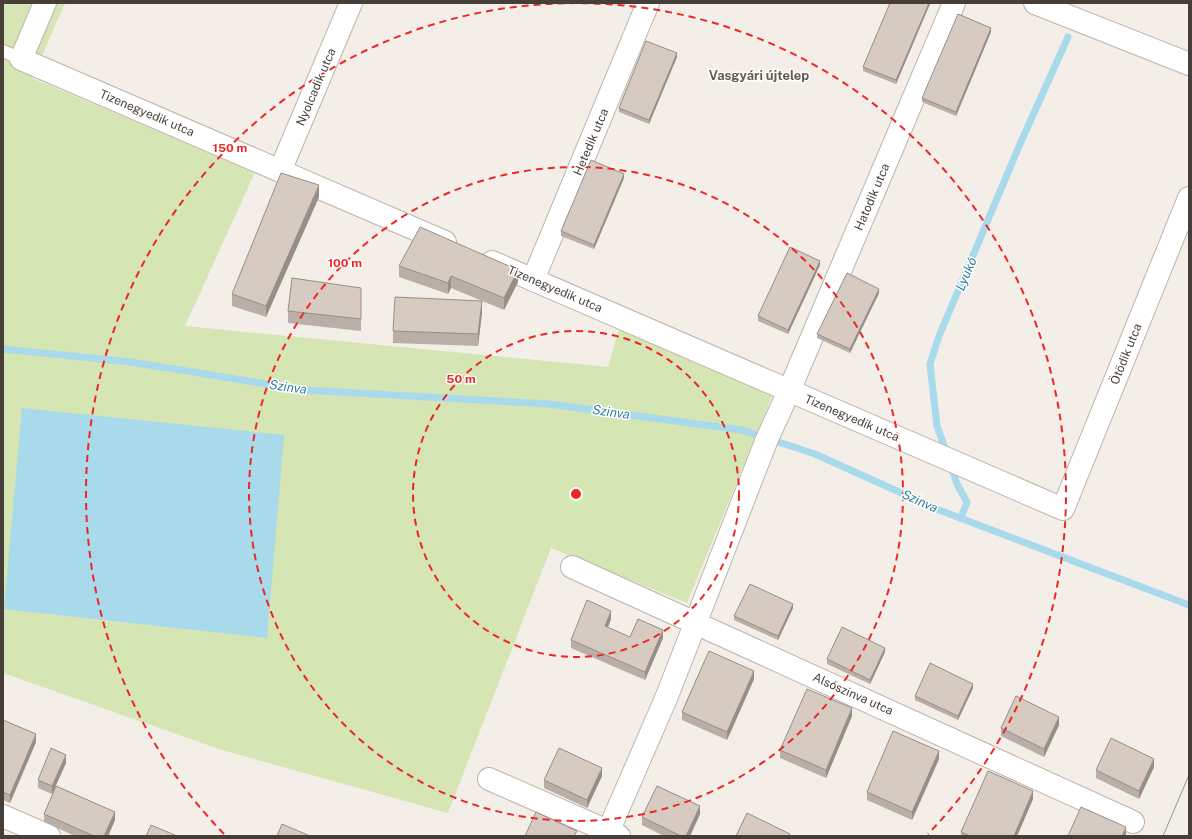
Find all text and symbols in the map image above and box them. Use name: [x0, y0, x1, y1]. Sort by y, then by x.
street label: Nyolcadik utca: [293, 46, 339, 128]
district label: Vasgyári újtelep: [709, 68, 809, 83]
street label: Tizenegyedik utca: [98, 87, 196, 139]
street label: Hetedik utca: [571, 106, 611, 178]
text: 150 m: [213, 141, 247, 155]
street label: Hatodik utca: [852, 161, 892, 233]
water label: Lyukó: [952, 255, 980, 293]
text: 100 m: [328, 256, 362, 270]
street label: Tizenegyedik utca: [506, 263, 604, 315]
street label: Ötödik utca: [1107, 321, 1145, 387]
text: 50 m: [446, 372, 476, 386]
water label: Szinva: [268, 377, 308, 397]
street label: Tizenegyedik utca: [803, 392, 901, 444]
water label: Szinva: [591, 402, 631, 422]
water label: Szinva: [900, 486, 940, 516]
centre of rings: [569, 487, 583, 501]
street label: Alsószinva utca: [811, 670, 895, 718]

